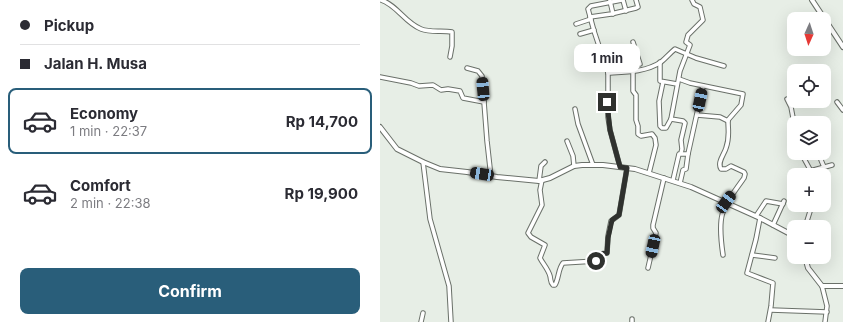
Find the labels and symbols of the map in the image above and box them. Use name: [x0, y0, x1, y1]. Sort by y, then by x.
north arrow: [787, 12, 831, 56]
callout: 1 min: [574, 44, 640, 72]
car: [476, 77, 490, 101]
car: [692, 87, 708, 113]
route end: [598, 93, 616, 111]
car: [469, 166, 495, 182]
car: [714, 189, 738, 215]
car: [645, 233, 661, 259]
route start: [587, 252, 605, 270]

